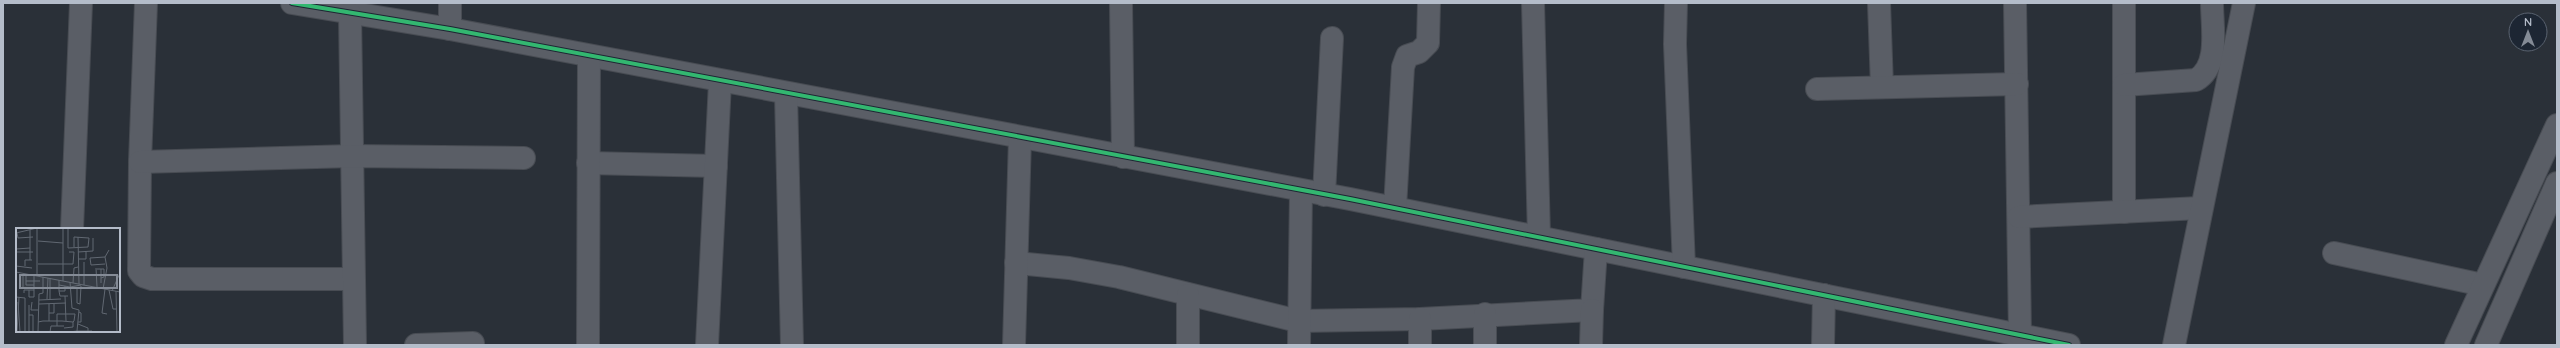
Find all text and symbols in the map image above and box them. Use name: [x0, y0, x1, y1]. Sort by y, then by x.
north arrow: [2508, 12, 2548, 52]
text: N: [2524, 15, 2532, 29]
inset map: [16, 228, 120, 332]

